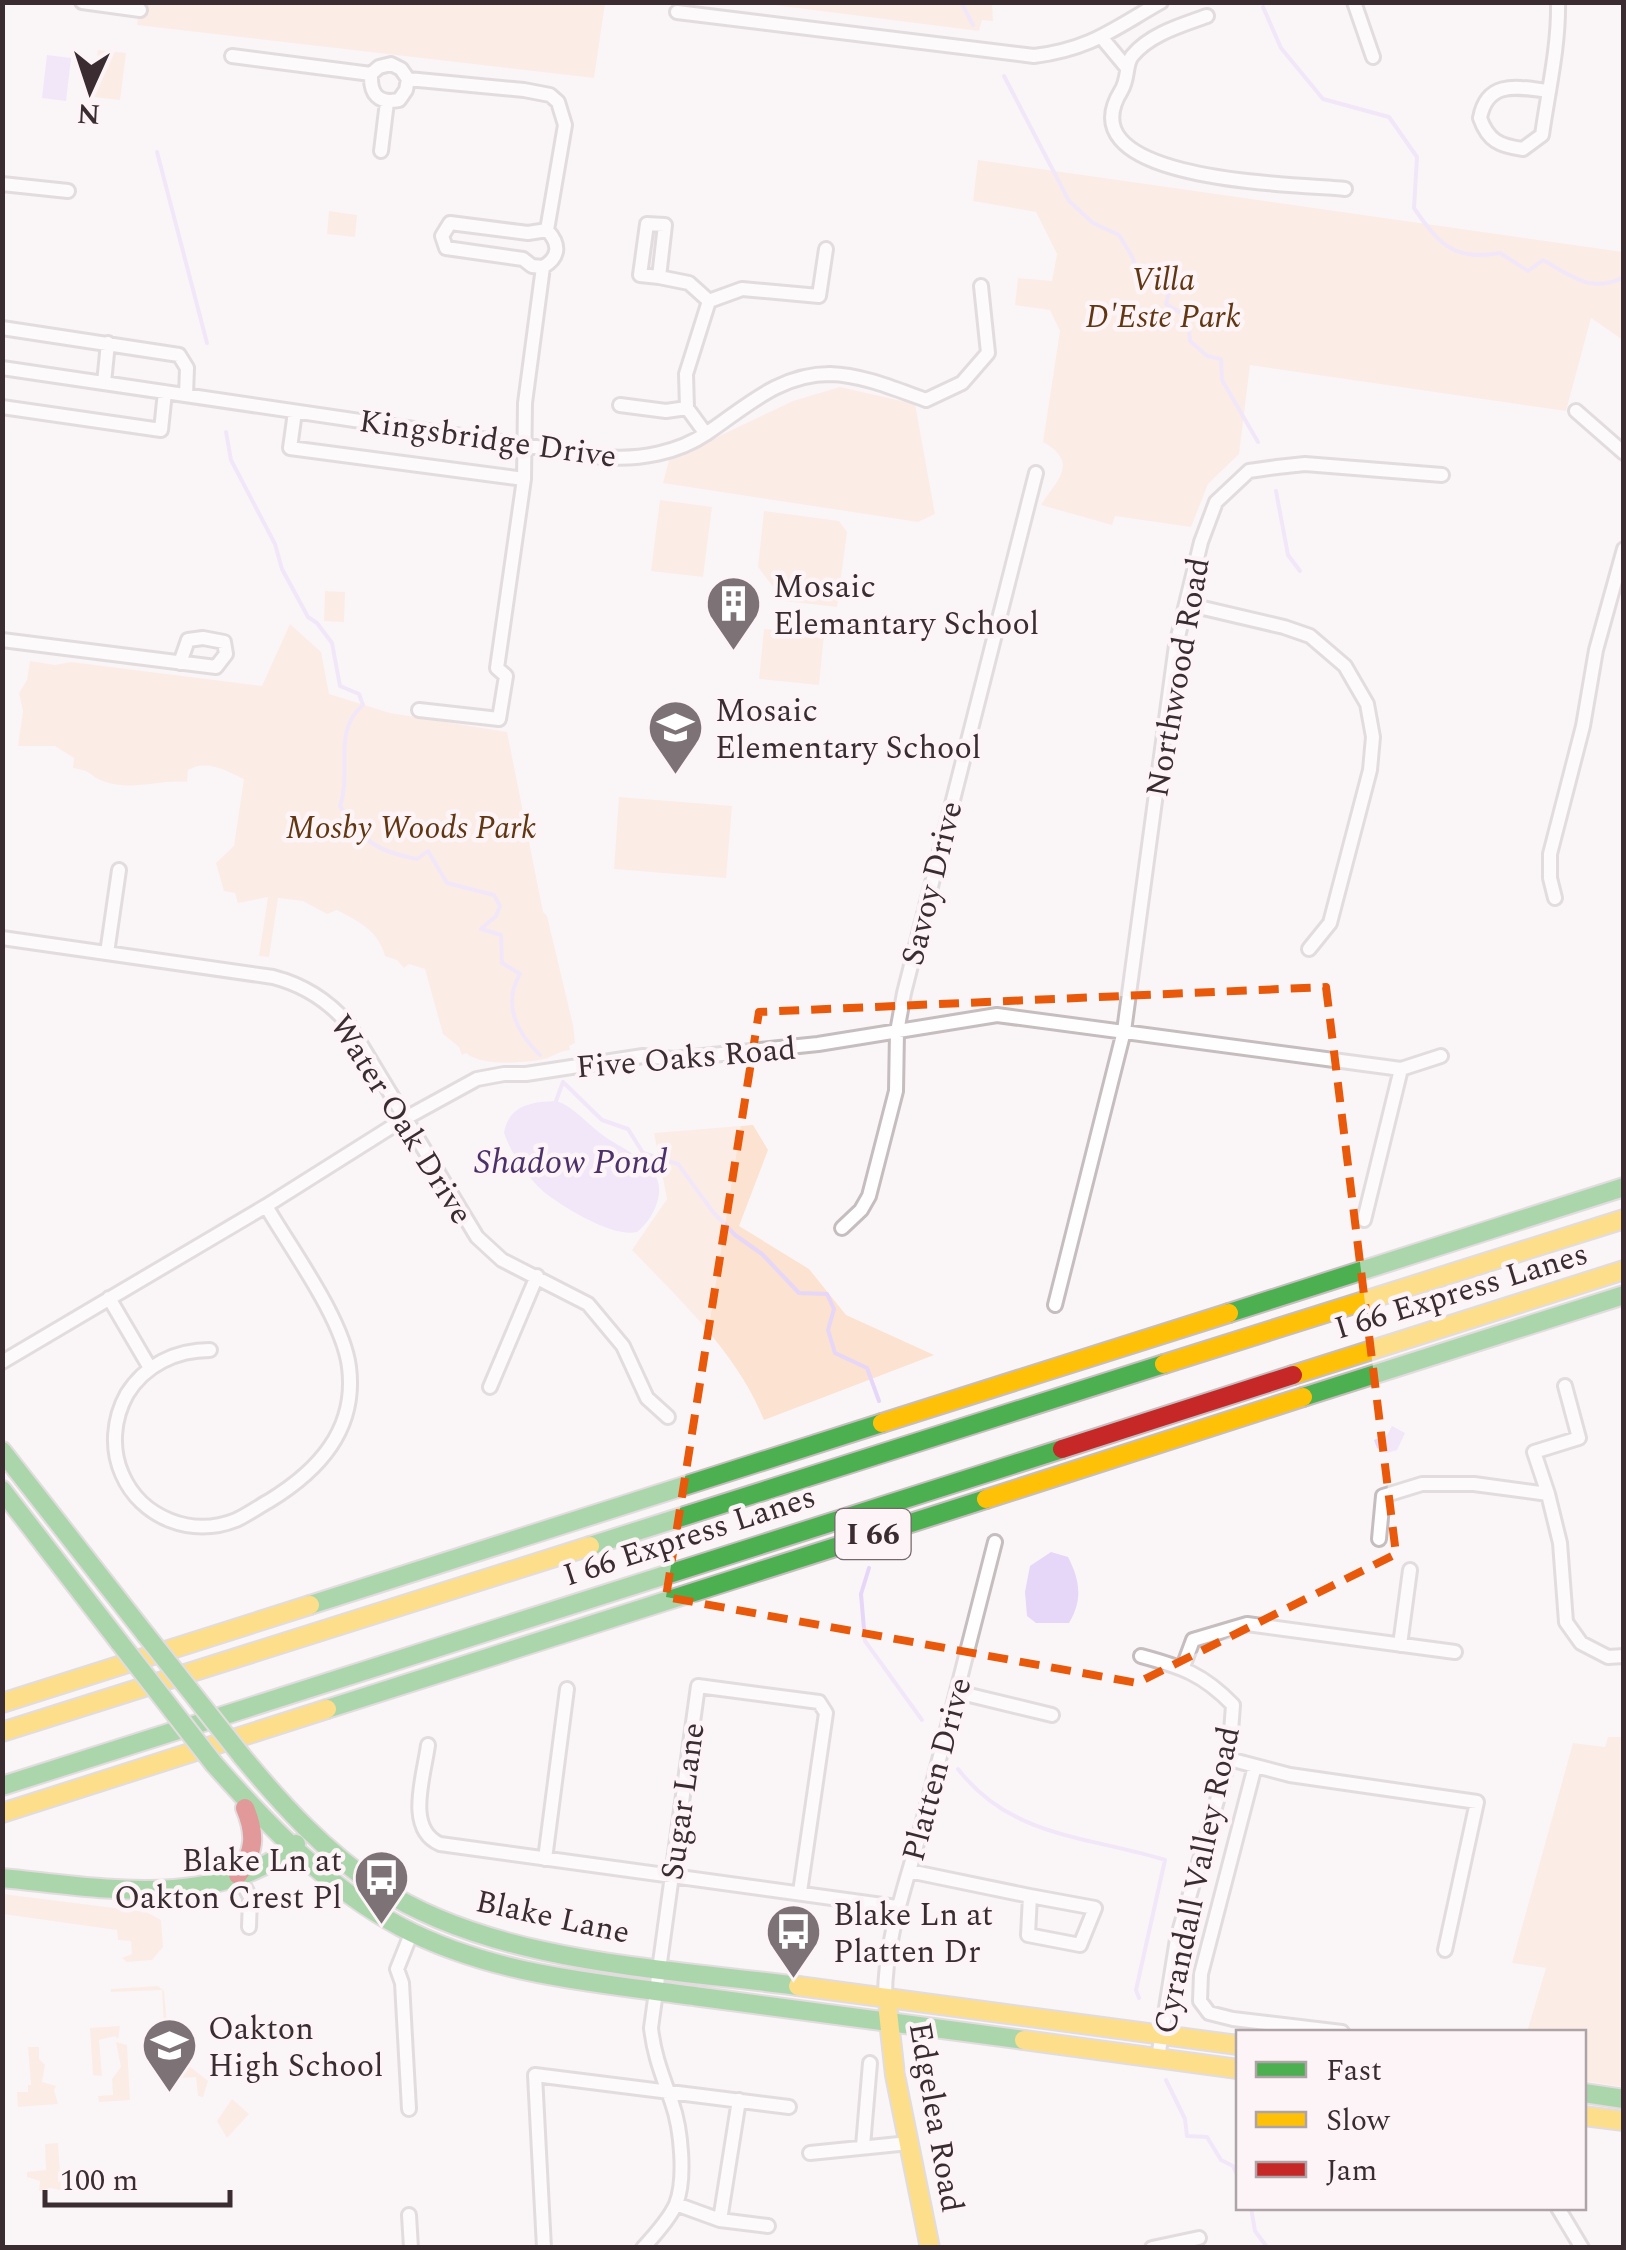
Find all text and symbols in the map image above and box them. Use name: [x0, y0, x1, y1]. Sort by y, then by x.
north arrow: [40, 40, 140, 140]
text: N: [76, 91, 101, 136]
park label: Villa D'Este Park: [1085, 256, 1241, 342]
street label: Kingsbridge Drive: [356, 397, 620, 482]
street label: Northwood Road: [1133, 554, 1224, 801]
place label: Mosaic Elemantary School: [773, 563, 1039, 649]
building icon: Mosaic Elemantary School: [704, 574, 764, 653]
place label: Mosaic Elementary School: [715, 687, 981, 773]
school or university icon: Mosaic Elementary School: [646, 698, 706, 777]
street label: Savoy Drive: [888, 796, 977, 971]
park label: Mosby Woods Park: [286, 804, 536, 853]
street label: Water Oak Drive: [317, 1005, 485, 1234]
street label: Five Oaks Road: [574, 1024, 798, 1093]
water label: Shadow Pond: [474, 1136, 668, 1189]
street label: I 66 Express Lanes: [1329, 1230, 1594, 1353]
street label: I 66 Express Lanes: [557, 1473, 822, 1600]
road number: I 66: [836, 1509, 910, 1559]
street label: Platten Drive: [889, 1672, 986, 1867]
street label: Sugar Lane: [648, 1719, 719, 1883]
street label: Cyrandall Valley Road: [1141, 1722, 1254, 2039]
place label: Blake Ln at Oakton Crest Pl: [114, 1837, 342, 1923]
bus stop icon: Blake Ln at Oakton Crest Pl: [351, 1848, 411, 1927]
street label: Blake Lane: [471, 1877, 634, 1958]
place label: Blake Ln at Platten Dr: [833, 1891, 993, 1977]
bus stop icon: Blake Ln at Platten Dr: [764, 1902, 824, 1981]
place label: Oakton High School: [208, 2005, 383, 2091]
school or university icon: Oakton High School: [139, 2016, 199, 2095]
street label: Edgelea Road: [895, 2018, 976, 2216]
legend: [1236, 2030, 1586, 2210]
text: Fast: [1326, 2048, 1382, 2094]
text: Slow: [1326, 2098, 1391, 2144]
scale bar: [45, 2145, 230, 2207]
text: Jam: [1326, 2148, 1377, 2194]
text: 100 m: [60, 2158, 138, 2204]

